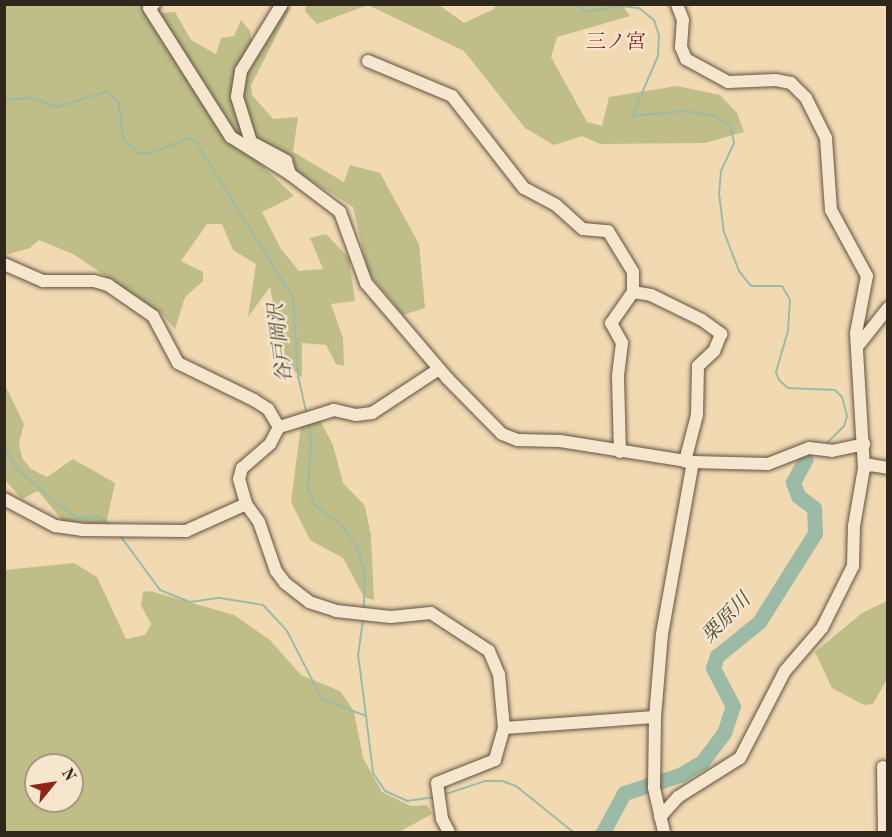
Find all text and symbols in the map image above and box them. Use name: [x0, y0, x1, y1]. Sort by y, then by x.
district label: 三ノ宮: [586, 31, 646, 55]
water label: 谷戸岡沢: [265, 302, 299, 384]
water label: 栗原川: [698, 589, 756, 649]
north arrow: [24, 753, 84, 813]
text: N: [58, 766, 78, 784]

